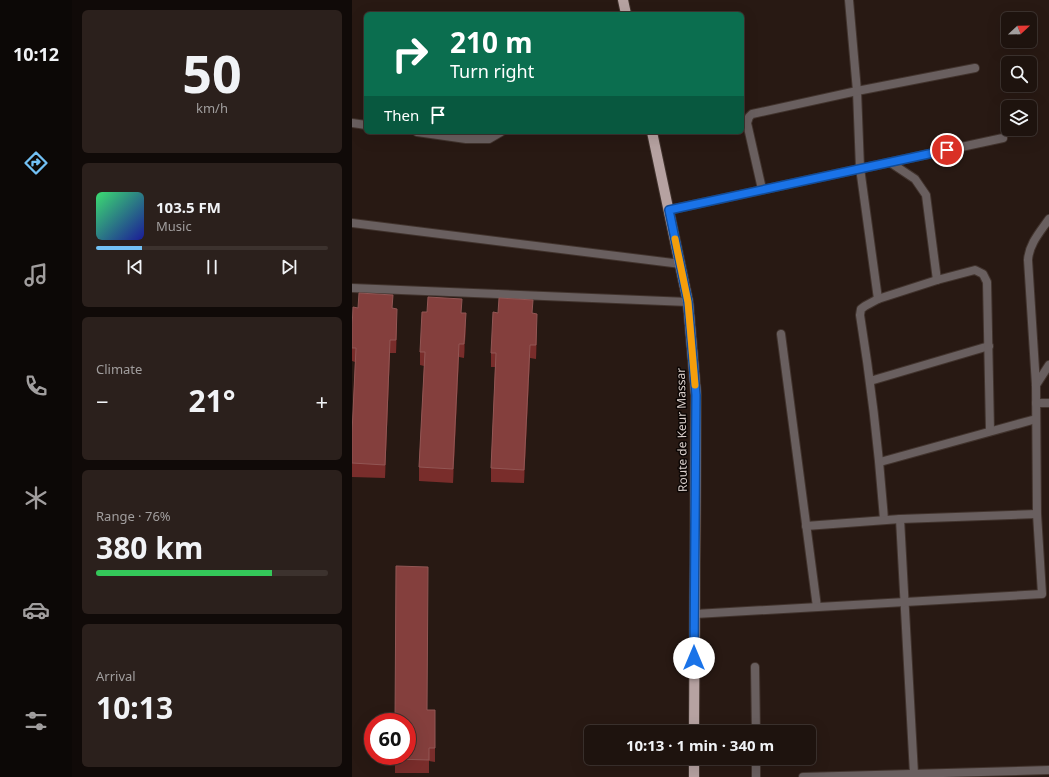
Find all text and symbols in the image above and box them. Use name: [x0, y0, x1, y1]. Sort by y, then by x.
north arrow: [1001, 12, 1037, 48]
map controls: [1001, 12, 1037, 136]
text: 210 m: [450, 23, 533, 61]
icon: right: [384, 28, 436, 80]
text: 50: [182, 37, 242, 108]
text: 10:12: [13, 42, 59, 66]
button: search: [1001, 56, 1037, 92]
text: Turn right: [450, 59, 534, 83]
text: km/h: [196, 99, 228, 117]
button: layers: [1001, 100, 1037, 136]
icon: arrive: [427, 104, 449, 126]
text: Then: [384, 105, 419, 125]
pin: [930, 133, 964, 167]
icon: arrive: [936, 139, 958, 161]
icon: directions: [22, 149, 50, 177]
text: 103.5 FM: [156, 197, 221, 217]
text: Music: [156, 217, 192, 235]
icon: previous: [124, 256, 146, 278]
icon: pause: [201, 256, 223, 278]
icon: next: [278, 256, 300, 278]
icon: music: [22, 261, 50, 289]
text: Climate: [96, 360, 142, 378]
street label: Route de Keur Massar: [672, 368, 691, 492]
icon: phone: [22, 372, 50, 400]
text: 21°: [188, 380, 236, 421]
text: −: [96, 386, 109, 416]
text: +: [315, 386, 328, 416]
icon: climate: [22, 484, 50, 512]
text: Range · 76%: [96, 507, 171, 525]
text: 380 km: [96, 527, 203, 568]
icon: car: [22, 596, 50, 624]
position arrow: [673, 637, 715, 679]
text: Arrival: [96, 667, 136, 685]
text: 10:13: [96, 687, 173, 728]
icon: filters: [22, 707, 50, 735]
speed limit sign: 60: [364, 713, 416, 765]
text: 10:13 · 1 min · 340 m: [626, 735, 774, 755]

